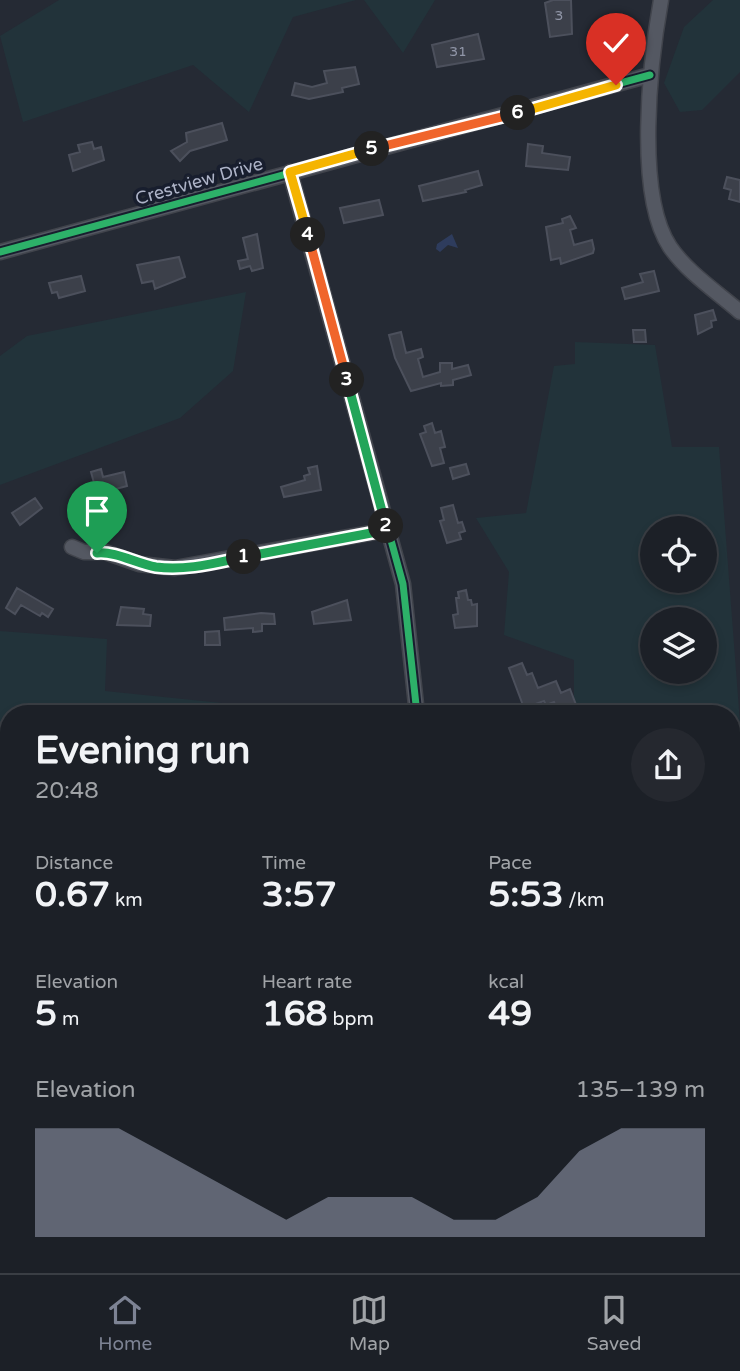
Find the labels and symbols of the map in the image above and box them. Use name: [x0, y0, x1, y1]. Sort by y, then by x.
house number: 3: [555, 7, 563, 24]
pin: [586, 13, 646, 85]
house number: 31: [449, 43, 467, 60]
pin: 6: [500, 96, 536, 130]
pin: 5: [354, 132, 390, 166]
street label: Crestview Drive: [133, 152, 265, 210]
pin: 4: [290, 218, 326, 252]
pin: 3: [330, 362, 364, 398]
pin: [67, 481, 127, 553]
pin: 2: [368, 508, 404, 544]
pin: 1: [226, 540, 262, 574]

